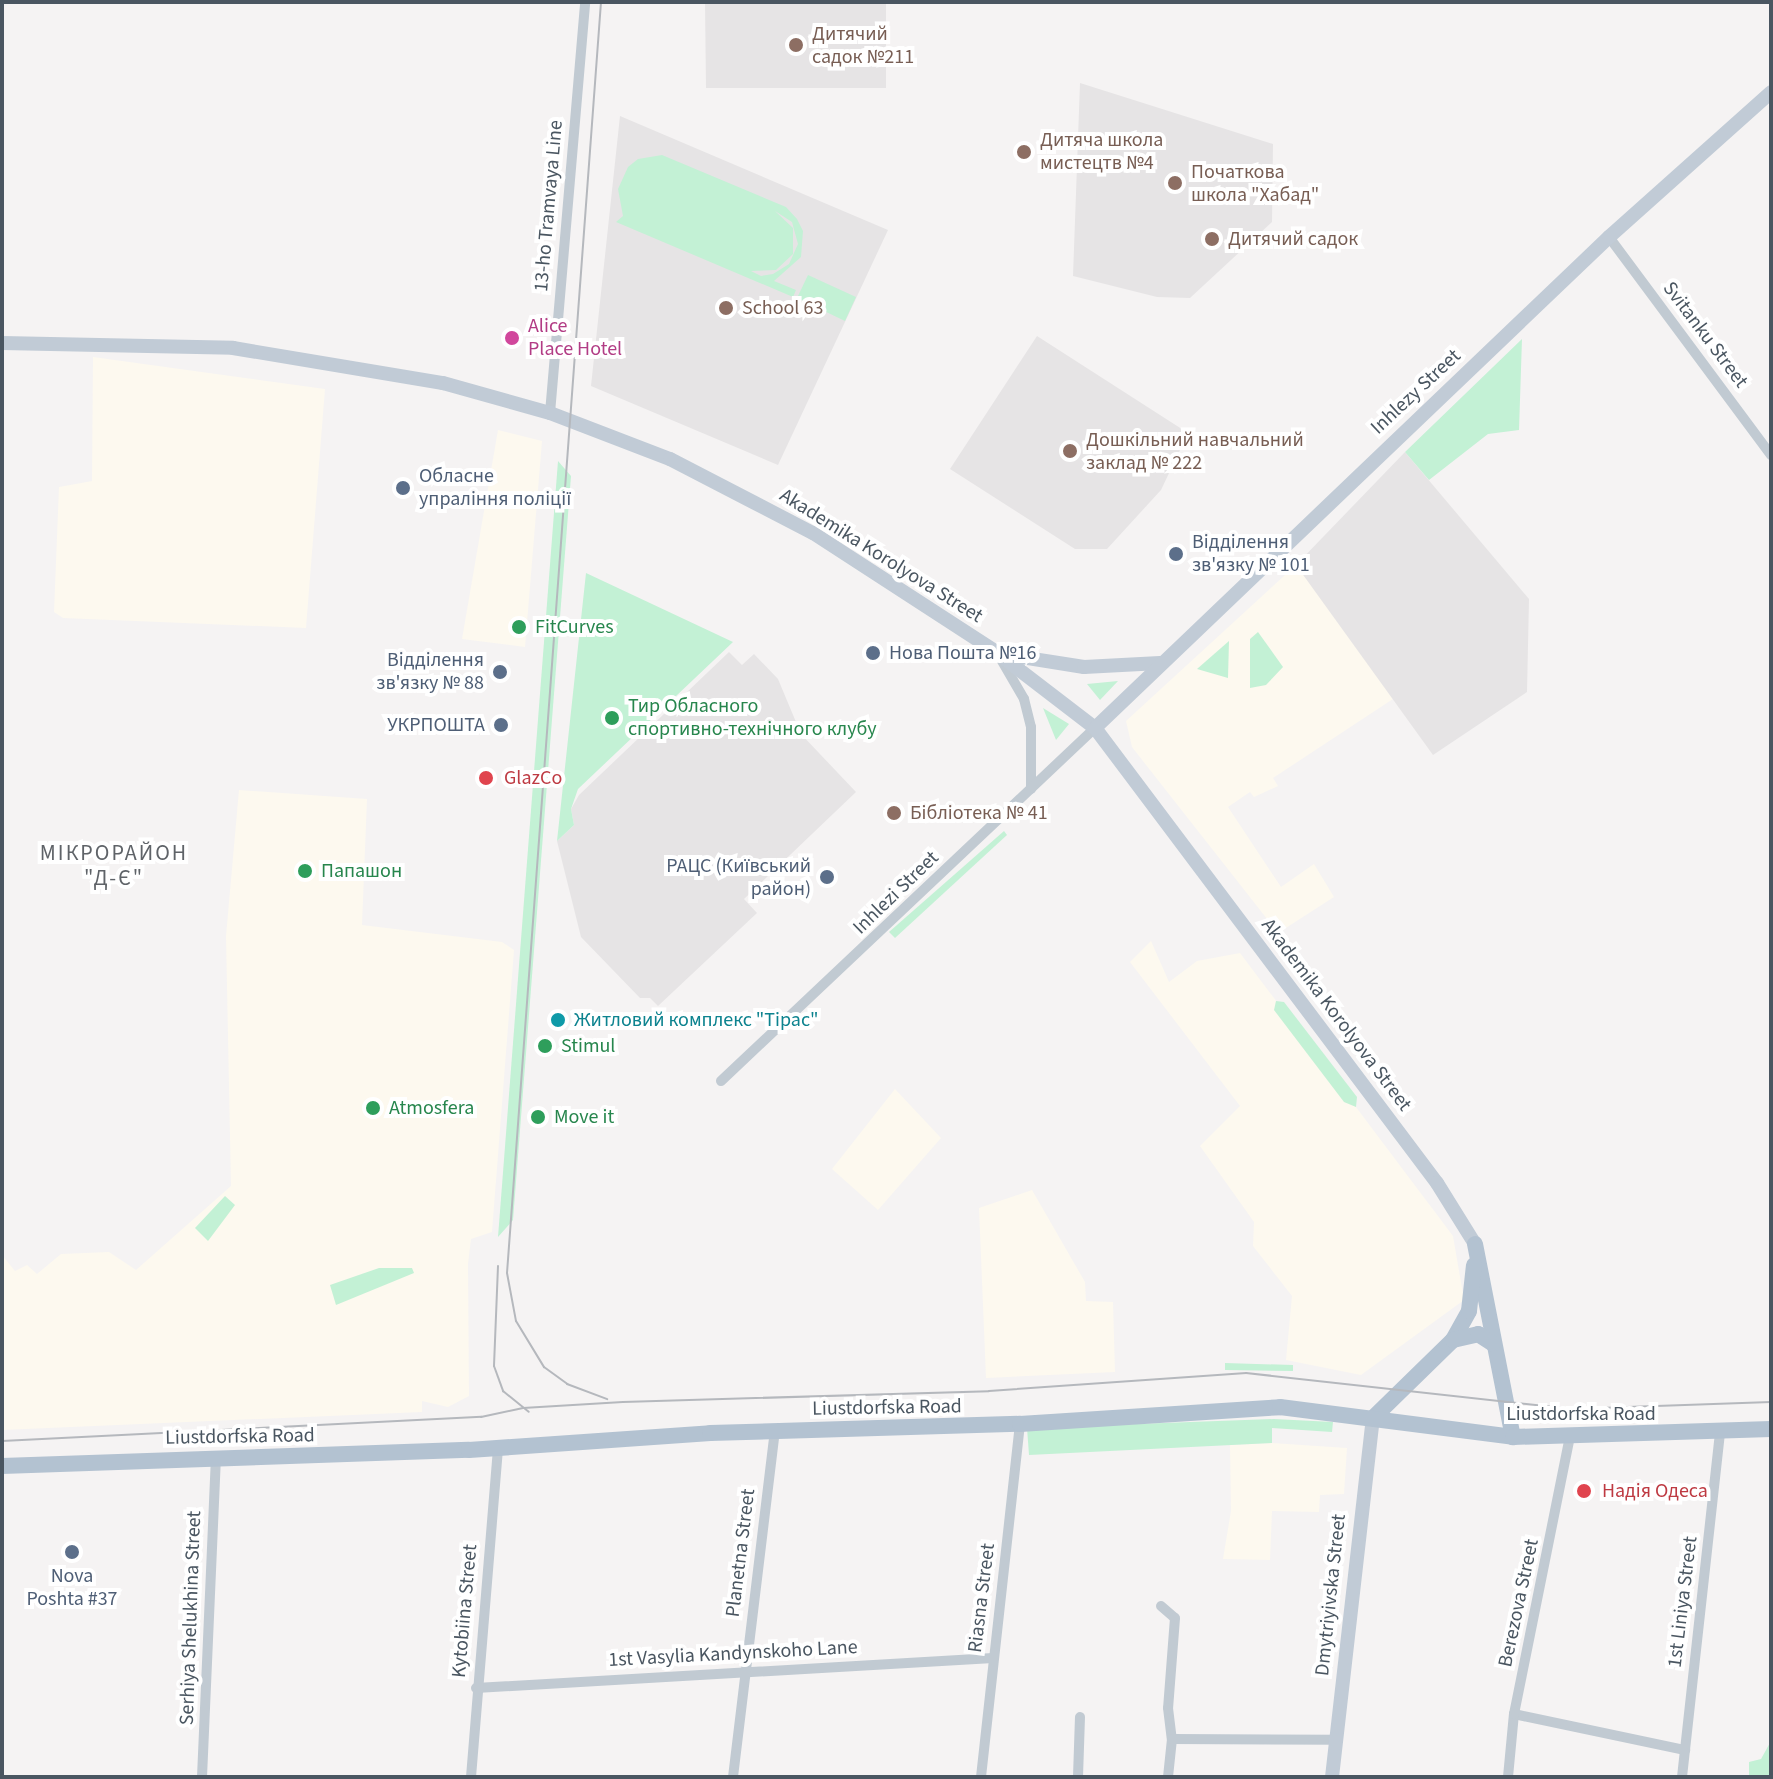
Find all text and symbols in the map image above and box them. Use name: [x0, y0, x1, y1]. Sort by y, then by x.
place label: Дитячий садок №211: [812, 22, 914, 69]
marker: Дитячий садок №211: [787, 36, 805, 54]
street label: 13-ho Tramvaya Line: [530, 119, 568, 293]
place label: Дитяча школа мистецтв №4: [1040, 128, 1163, 175]
marker: Дитяча школа мистецтв №4: [1015, 143, 1033, 161]
place label: Початкова школа "Хабад": [1191, 160, 1319, 207]
marker: Початкова школа "Хабад": [1166, 174, 1184, 192]
place label: Дитячий садок: [1228, 227, 1358, 251]
marker: Дитячий садок: [1203, 230, 1221, 248]
street label: Svitanku Street: [1657, 277, 1753, 393]
place label: School 63: [742, 296, 823, 320]
marker: School 63: [717, 299, 735, 317]
place label: Alice Place Hotel: [528, 314, 622, 361]
marker: Alice Place Hotel: [503, 329, 521, 347]
street label: Inhlezy Street: [1366, 344, 1466, 440]
place label: Дошкільний навчальний заклад № 222: [1086, 428, 1304, 475]
marker: Дошкільний навчальний заклад № 222: [1061, 442, 1079, 460]
place label: Обласне упраління поліції: [419, 464, 571, 511]
marker: Обласне упраління поліції: [394, 479, 412, 497]
street label: Akademika Korolyova Street: [775, 484, 987, 628]
place label: Відділення зв'язку № 101: [1192, 530, 1310, 577]
marker: Відділення зв'язку № 101: [1167, 545, 1185, 563]
place label: FitCurves: [535, 615, 614, 639]
marker: FitCurves: [510, 618, 528, 636]
place label: Нова Пошта №16: [889, 641, 1036, 665]
marker: Нова Пошта №16: [864, 644, 882, 662]
place label: Відділення зв'язку № 88: [376, 648, 484, 695]
marker: Відділення зв'язку № 88: [491, 663, 509, 681]
place label: Тир Обласного спортивно-технічного клубу: [628, 694, 877, 741]
marker: Тир Обласного спортивно-технічного клубу: [603, 709, 621, 727]
place label: УКРПОШТА: [387, 713, 485, 737]
marker: УКРПОШТА: [492, 716, 510, 734]
place label: GlazCo: [504, 766, 562, 790]
marker: GlazCo: [475, 767, 497, 789]
place label: Бібліотека № 41: [910, 801, 1048, 825]
marker: Бібліотека № 41: [885, 804, 903, 822]
district label: МІКРОРАЙОН "Д-Є": [40, 840, 188, 892]
street label: Inhlezi Street: [848, 846, 944, 940]
place label: РАЦС (Київський район): [666, 854, 811, 901]
place label: Папашон: [321, 859, 402, 883]
marker: Папашон: [296, 862, 314, 880]
marker: РАЦС (Київський район): [818, 868, 836, 886]
street label: Akademika Korolyova Street: [1256, 914, 1416, 1116]
place label: Житловий комплекс "Тірас": [574, 1008, 819, 1032]
marker: Житловий комплекс "Тірас": [549, 1011, 567, 1029]
place label: Stimul: [561, 1034, 615, 1058]
marker: Stimul: [536, 1037, 554, 1055]
place label: Atmosfera: [389, 1096, 474, 1120]
marker: Atmosfera: [364, 1099, 382, 1117]
place label: Move it: [554, 1105, 614, 1129]
marker: Move it: [529, 1108, 547, 1126]
street label: Liustdorfska Road: [812, 1395, 962, 1421]
street label: Liustdorfska Road: [1506, 1402, 1656, 1426]
street label: Liustdorfska Road: [165, 1424, 315, 1450]
place label: Надія Одеса: [1602, 1479, 1708, 1503]
marker: Надія Одеса: [1573, 1480, 1595, 1502]
street label: Planetna Street: [721, 1487, 761, 1619]
street label: Serhiya Shelukhina Street: [175, 1510, 207, 1726]
street label: Dmytriyivska Street: [1311, 1513, 1351, 1677]
street label: 1st Liniya Street: [1663, 1535, 1703, 1669]
street label: Berezova Street: [1494, 1537, 1544, 1669]
street label: Riasna Street: [963, 1542, 1001, 1654]
marker: Nova Poshta #37: [63, 1543, 81, 1561]
street label: Kytobiina Street: [447, 1543, 483, 1679]
place label: Nova Poshta #37: [26, 1564, 118, 1611]
street label: 1st Vasylia Kandynskoho Lane: [608, 1635, 858, 1673]

